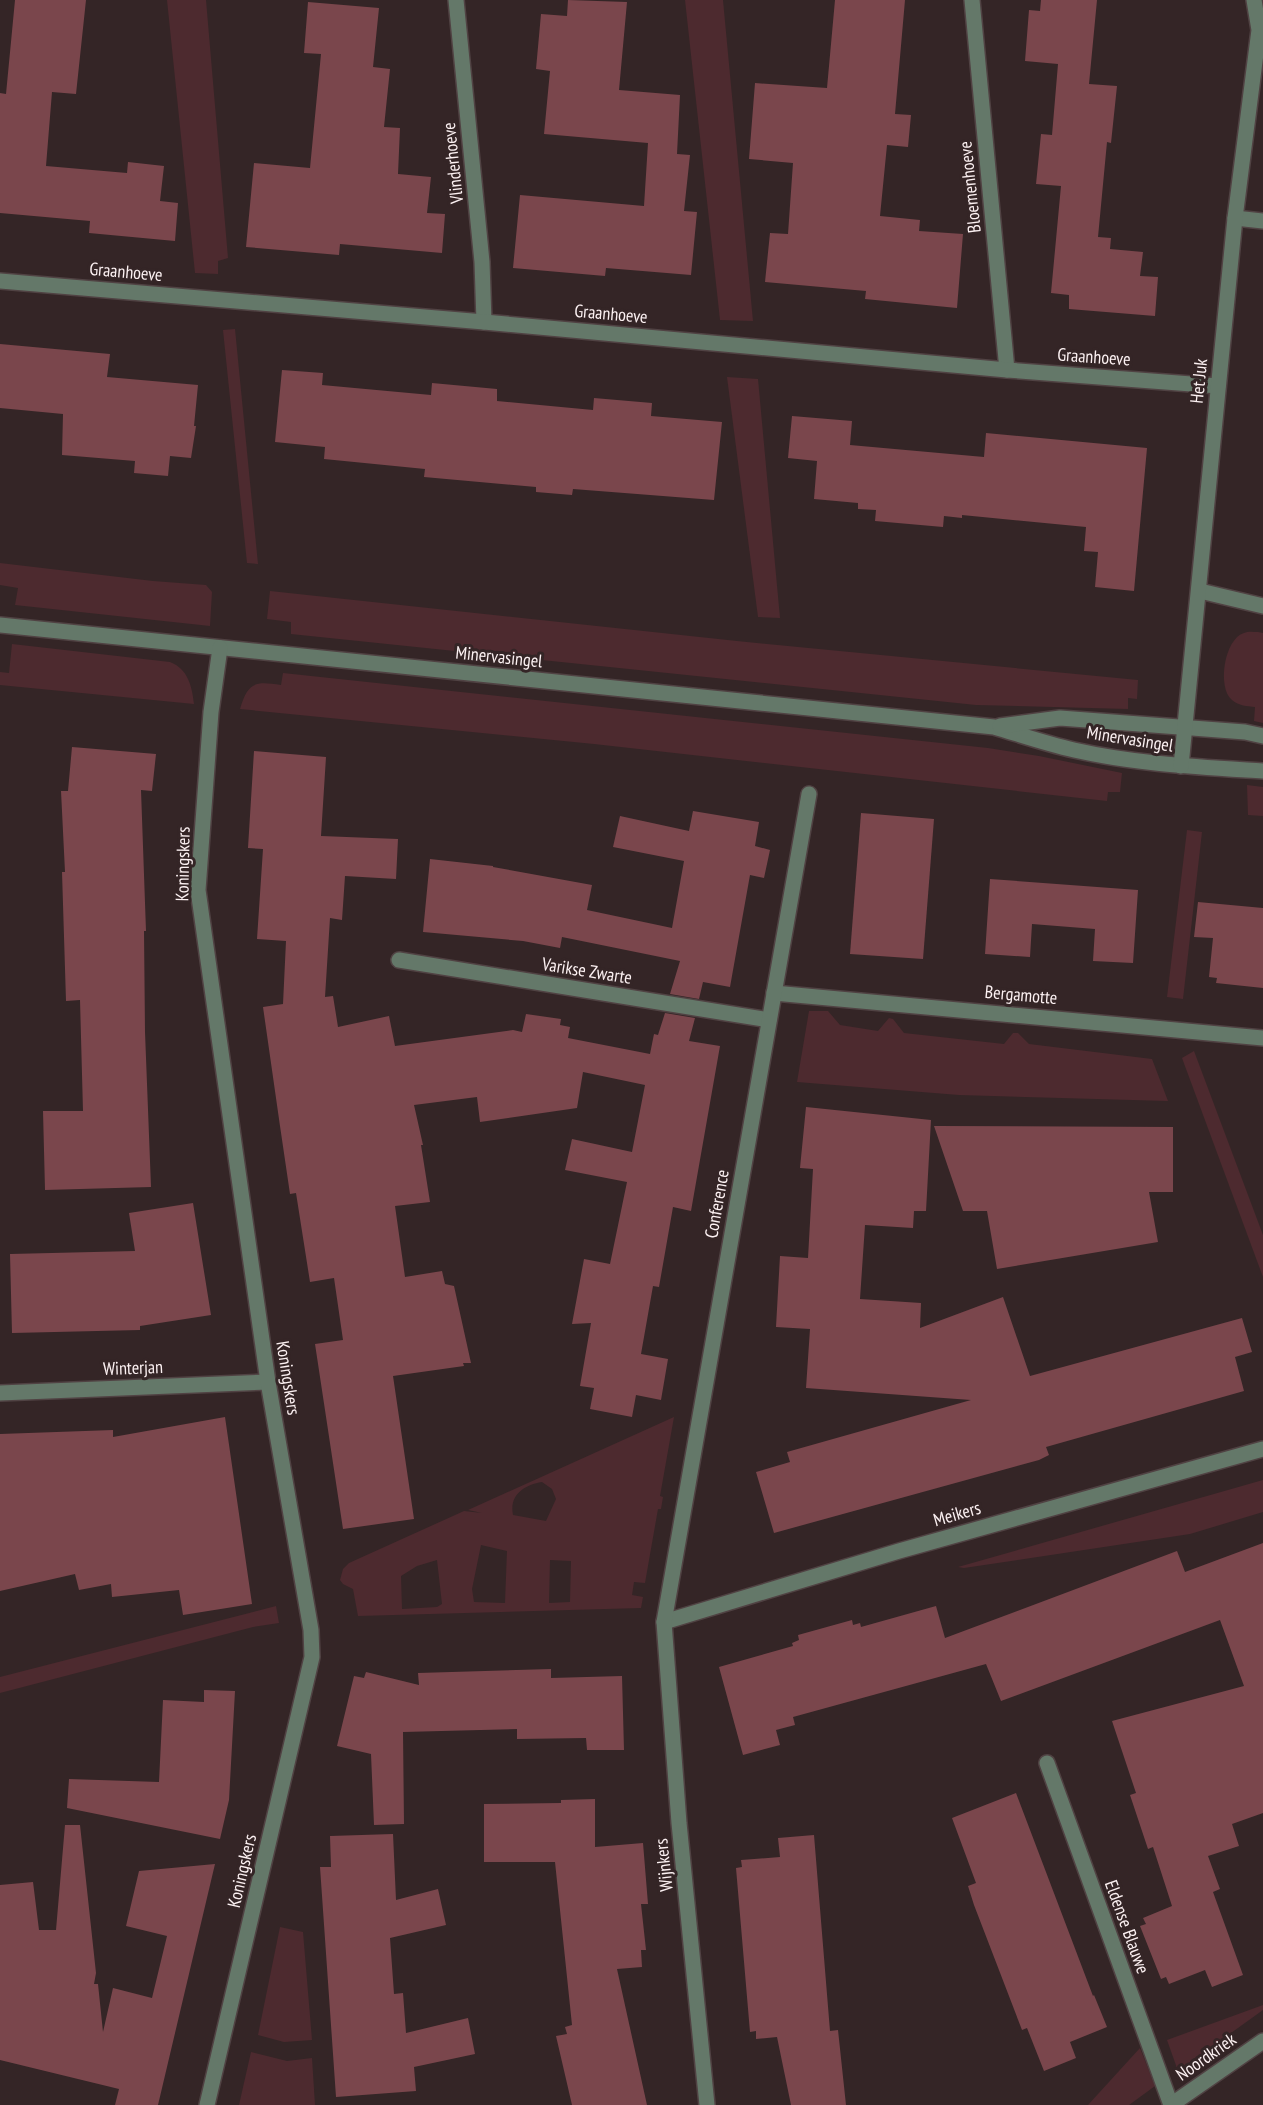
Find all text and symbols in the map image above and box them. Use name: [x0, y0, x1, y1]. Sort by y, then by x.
street label: Vlinderhoeve: [437, 121, 468, 206]
street label: Bloemenhoeve: [953, 140, 986, 234]
street label: Graanhoeve: [89, 257, 164, 286]
street label: Graanhoeve: [574, 299, 649, 328]
street label: Graanhoeve: [1057, 342, 1131, 371]
street label: Het Juk: [1185, 357, 1212, 405]
street label: Minervasingel: [455, 641, 544, 673]
street label: Minervasingel: [1085, 720, 1176, 757]
street label: Koningskers: [170, 826, 195, 902]
street label: Varikse Zwarte: [540, 952, 634, 989]
street label: Bergamotte: [984, 980, 1058, 1009]
street label: Conference: [699, 1168, 734, 1240]
street label: Koningskers: [271, 1339, 306, 1417]
street label: Winterjan: [103, 1355, 163, 1380]
street label: Meikers: [931, 1496, 983, 1531]
street label: Koningskers: [222, 1832, 261, 1910]
street label: Wijnkers: [649, 1837, 678, 1893]
street label: Eldense Blauwe: [1100, 1877, 1155, 1977]
street label: Noordkriek: [1171, 2028, 1240, 2086]

